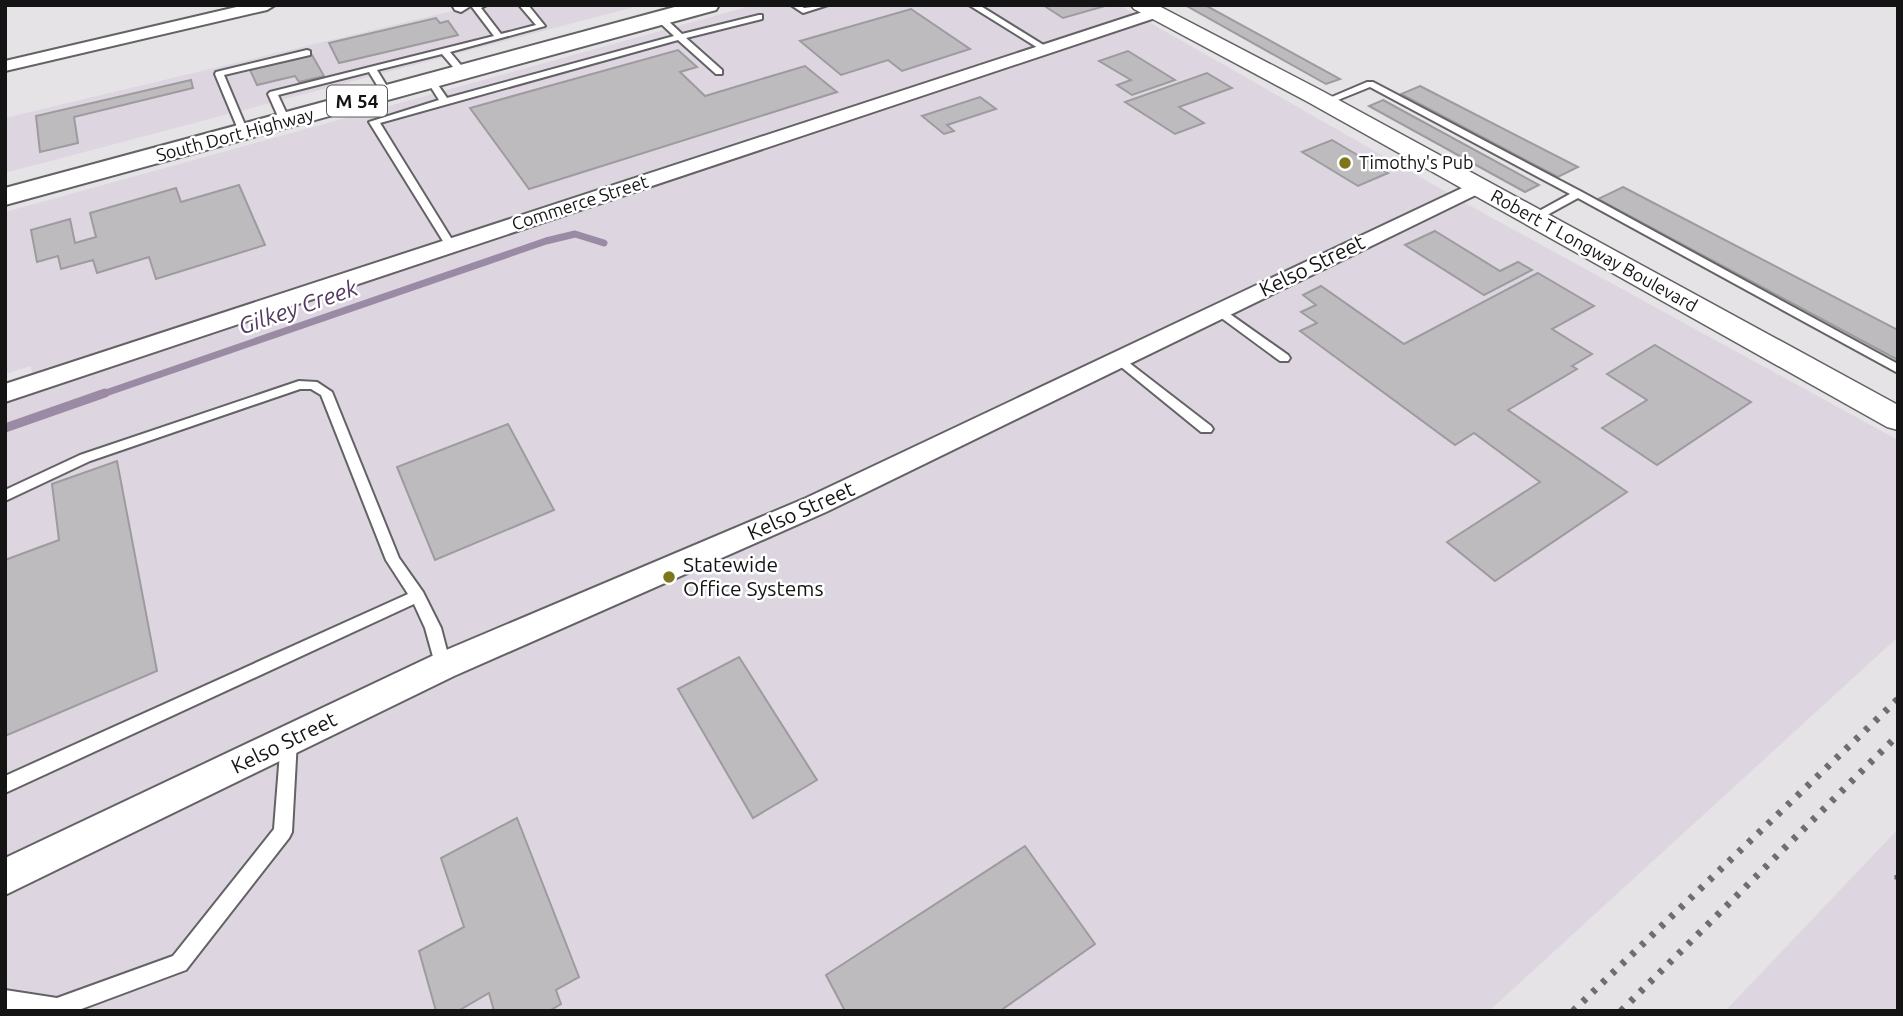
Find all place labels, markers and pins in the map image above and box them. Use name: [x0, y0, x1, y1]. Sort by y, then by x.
place label: Timothy's Pub: [1359, 152, 1474, 172]
marker: Timothy's Pub: [1337, 155, 1353, 171]
place label: Statewide Office Systems: [683, 552, 824, 600]
marker: Statewide Office Systems: [661, 569, 677, 585]

